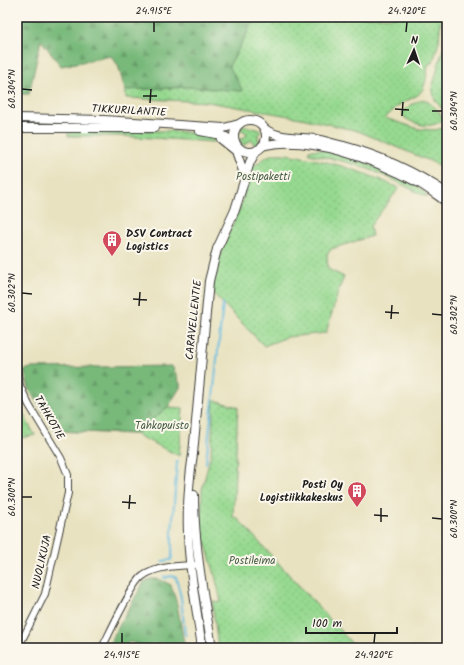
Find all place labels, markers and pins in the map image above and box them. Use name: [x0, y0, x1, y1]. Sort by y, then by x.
place label: DSV Contract Logistics: [126, 225, 193, 256]
building icon: DSV Contract Logistics: [101, 229, 123, 257]
place label: Posti Oy Logistiikkakeskus: [260, 476, 344, 507]
building icon: Posti Oy Logistiikkakeskus: [346, 480, 368, 508]

